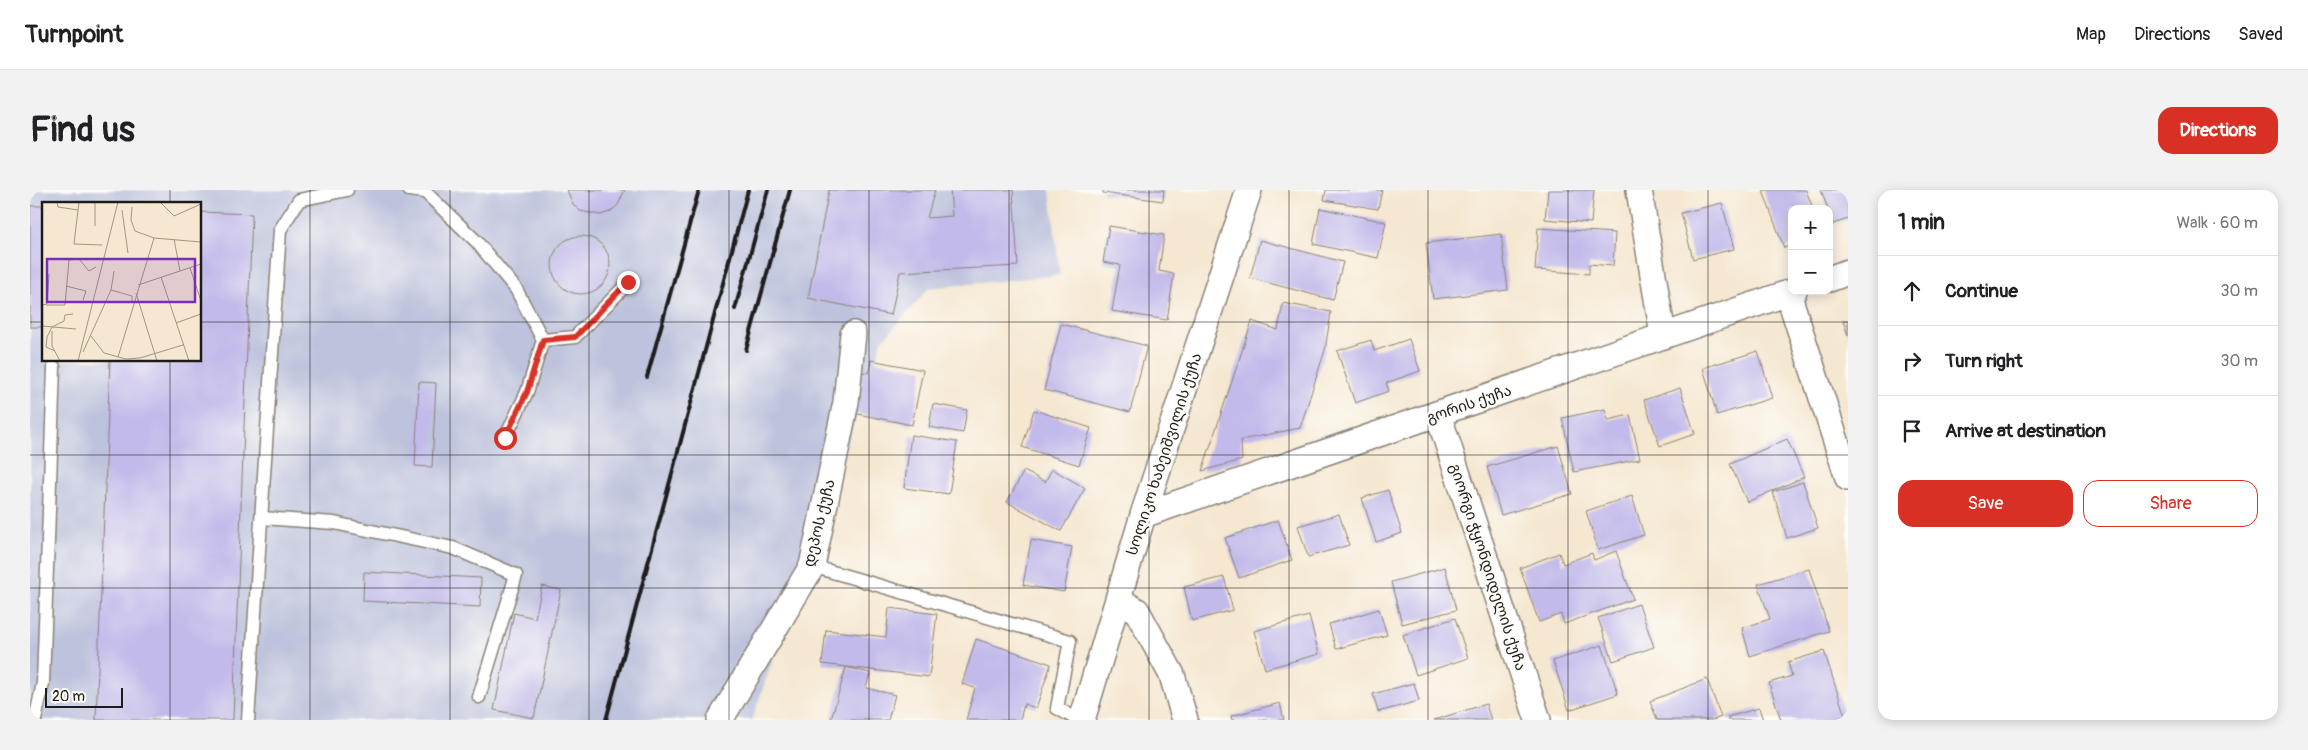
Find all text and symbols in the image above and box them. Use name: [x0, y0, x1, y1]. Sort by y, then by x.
text: Turnpoint: [25, 20, 123, 49]
text: Map: [2076, 23, 2106, 46]
text: Directions: [2134, 23, 2210, 46]
text: Saved: [2238, 23, 2283, 46]
button: Directions: [2158, 107, 2278, 154]
text: Find us: [30, 108, 135, 152]
inset map: [42, 202, 201, 361]
map controls: [1788, 205, 1833, 295]
button: +: [1788, 205, 1833, 250]
text: 1 min: [1898, 209, 1945, 236]
text: Walk · 60 m: [2176, 213, 2258, 233]
button: −: [1788, 250, 1833, 295]
route end: [617, 271, 640, 294]
icon: ahead: [1898, 277, 1926, 305]
text: Continue: [1945, 279, 2018, 303]
text: 30 m: [2220, 281, 2258, 301]
icon: right: [1898, 347, 1926, 375]
text: Turn right: [1945, 349, 2023, 373]
street label: სოლიკო ხაბეიშვილის ქუჩა: [1123, 350, 1206, 558]
text: 30 m: [2220, 351, 2258, 371]
street label: გორის ქუჩა: [1424, 381, 1514, 428]
icon: arrive: [1898, 417, 1926, 445]
text: Arrive at destination: [1945, 419, 2106, 443]
route start: [494, 427, 517, 450]
street label: გიორგი ჭყონდიდელის ქუჩა: [1445, 461, 1530, 673]
street label: დეპოს ქუჩა: [799, 477, 840, 569]
button: Save: [1898, 480, 2073, 527]
button: Share: [2083, 480, 2258, 527]
scale bar: [45, 685, 122, 708]
text: 20 m: [52, 688, 85, 705]

